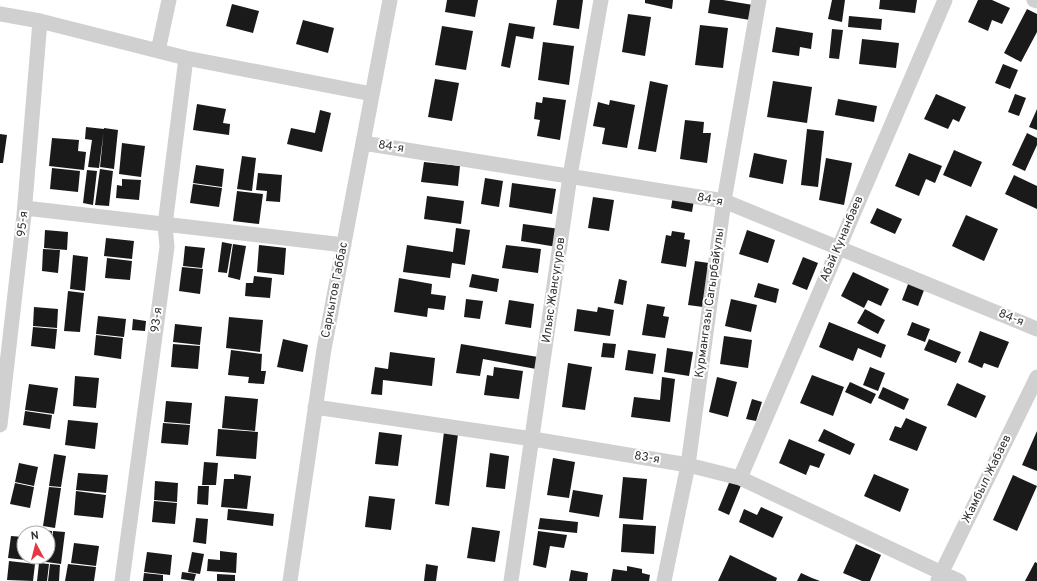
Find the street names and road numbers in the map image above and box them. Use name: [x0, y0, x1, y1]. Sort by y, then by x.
street label: 84-я: [377, 137, 405, 157]
street label: 84-я: [696, 190, 724, 210]
street label: Абай Кунанбаев: [817, 193, 867, 285]
street label: 95-я: [14, 210, 32, 238]
street label: Курмангазы Сагырбайулы: [692, 227, 728, 379]
street label: Ильяс Жансугуров: [539, 236, 569, 344]
street label: Саркытов Габбас: [318, 241, 352, 339]
street label: 93-я: [147, 306, 167, 334]
street label: 84-я: [996, 306, 1026, 330]
street label: Жамбыл Жабаев: [959, 432, 1015, 526]
street label: 83-я: [633, 448, 661, 468]

